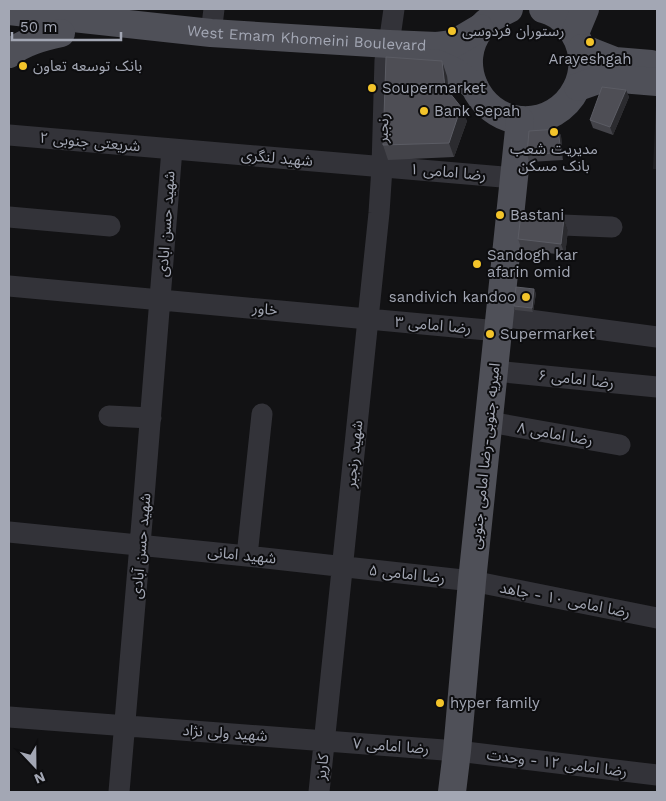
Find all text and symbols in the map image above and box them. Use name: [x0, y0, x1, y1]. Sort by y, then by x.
scale bar: [12, 10, 121, 42]
text: 50 m: [20, 18, 57, 36]
street label: West Emam Khomeini Boulevard: [186, 21, 427, 55]
place label: رستوران فردوسی: [462, 22, 564, 40]
marker: رستوران فردوسی: [446, 25, 458, 37]
marker: Arayeshgah: [584, 36, 596, 48]
place label: Arayeshgah: [548, 50, 632, 68]
place label: بانک توسعه تعاون: [33, 57, 142, 75]
marker: بانک توسعه تعاون: [17, 60, 29, 72]
place label: Soupermarket: [382, 79, 487, 97]
marker: Soupermarket: [366, 82, 378, 94]
place label: Bank Sepah: [434, 102, 520, 120]
marker: Bank Sepah: [418, 105, 430, 117]
street label: رنجبر: [373, 113, 393, 144]
marker: مدیریت شعب بانک مسکن: [548, 126, 560, 138]
street label: شریعتی جنوبی ۲: [39, 129, 141, 155]
place label: مدیریت شعب بانک مسکن: [510, 140, 598, 175]
street label: شهید لنگری: [240, 146, 314, 170]
street label: رضا امامی ۱: [409, 160, 487, 184]
street label: شهید حسن ابادی: [153, 170, 179, 278]
place label: Bastani: [510, 206, 564, 224]
marker: Bastani: [494, 209, 506, 221]
place label: Sandogh kar afarin omid: [487, 246, 578, 281]
marker: Sandogh kar afarin omid: [471, 258, 483, 270]
place label: sandivich kandoo: [389, 288, 516, 306]
marker: sandivich kandoo: [520, 291, 532, 303]
street label: خاور: [251, 299, 279, 319]
street label: رضا امامی ۳: [394, 313, 472, 337]
place label: Supermarket: [500, 325, 596, 343]
marker: Supermarket: [484, 328, 496, 340]
street label: امیریه جنوبی-رضا امامی جنوبی: [466, 362, 504, 550]
street label: رضا امامی ۶: [537, 366, 615, 392]
street label: رضا امامی ۸: [516, 418, 594, 450]
street label: شهید رنجبر: [341, 419, 367, 490]
street label: شهید حسن آبادی: [127, 492, 155, 600]
street label: شهید امانی: [207, 542, 277, 568]
street label: رضا امامی ۵: [368, 561, 446, 587]
street label: رضا امامی ۱۰ - جاهد: [498, 578, 632, 622]
place label: hyper family: [450, 694, 540, 712]
marker: hyper family: [434, 697, 446, 709]
street label: شهید ولی نژاد: [182, 721, 268, 745]
street label: رضا امامی ۷: [352, 734, 430, 758]
north arrow: [10, 741, 60, 791]
street label: رضا امامی ۱۲ - وحدت: [486, 745, 628, 781]
street label: کاریز: [311, 752, 333, 782]
text: N: [32, 769, 48, 787]

